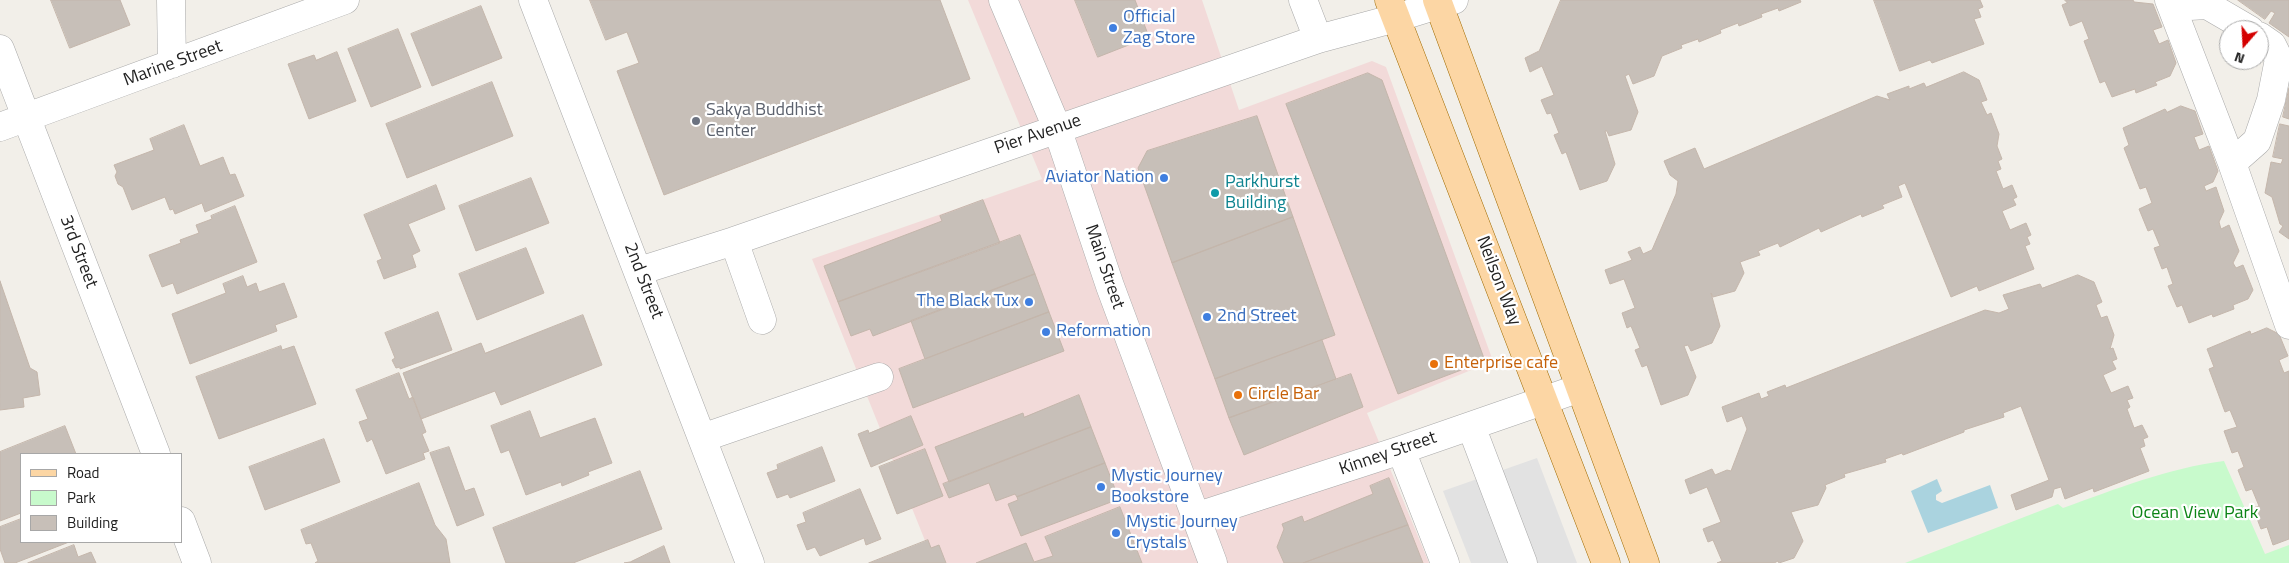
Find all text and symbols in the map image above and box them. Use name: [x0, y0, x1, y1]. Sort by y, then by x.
place label: Official Zag Store: [1123, 7, 1195, 50]
north arrow: [2219, 20, 2269, 70]
marker: Official Zag Store: [1107, 22, 1119, 34]
street label: Marine Street: [121, 36, 225, 92]
text: N: [2231, 47, 2247, 70]
place label: Sakya Buddhist Center: [706, 100, 823, 142]
street label: Pier Avenue: [992, 110, 1084, 160]
marker: Sakya Buddhist Center: [690, 115, 702, 127]
place label: Aviator Nation: [1045, 167, 1154, 189]
marker: Aviator Nation: [1158, 172, 1170, 184]
place label: Parkhurst Building: [1225, 172, 1300, 214]
marker: Parkhurst Building: [1209, 187, 1221, 199]
street label: 3rd Street: [54, 213, 102, 291]
street label: Main Street: [1079, 222, 1129, 312]
street label: Neilson Way: [1471, 233, 1525, 329]
street label: 2nd Street: [619, 240, 667, 322]
place label: The Black Tux: [917, 291, 1019, 313]
marker: The Black Tux: [1023, 296, 1035, 308]
place label: 2nd Street: [1217, 306, 1297, 328]
marker: 2nd Street: [1201, 311, 1213, 323]
place label: Reformation: [1056, 321, 1151, 343]
marker: Reformation: [1040, 326, 1052, 338]
place label: Enterprise cafe: [1444, 353, 1558, 375]
marker: Enterprise cafe: [1428, 358, 1440, 370]
place label: Circle Bar: [1248, 384, 1319, 406]
marker: Circle Bar: [1232, 389, 1244, 401]
street label: Kinney Street: [1336, 427, 1440, 481]
legend: [20, 453, 182, 543]
text: Road: [67, 461, 99, 484]
place label: Mystic Journey Bookstore: [1111, 466, 1223, 508]
marker: Mystic Journey Bookstore: [1095, 481, 1107, 493]
text: Park: [67, 486, 96, 509]
park label: Ocean View Park: [2132, 503, 2258, 525]
text: Building: [67, 511, 118, 534]
place label: Mystic Journey Crystals: [1126, 512, 1238, 554]
marker: Mystic Journey Crystals: [1110, 527, 1122, 539]

